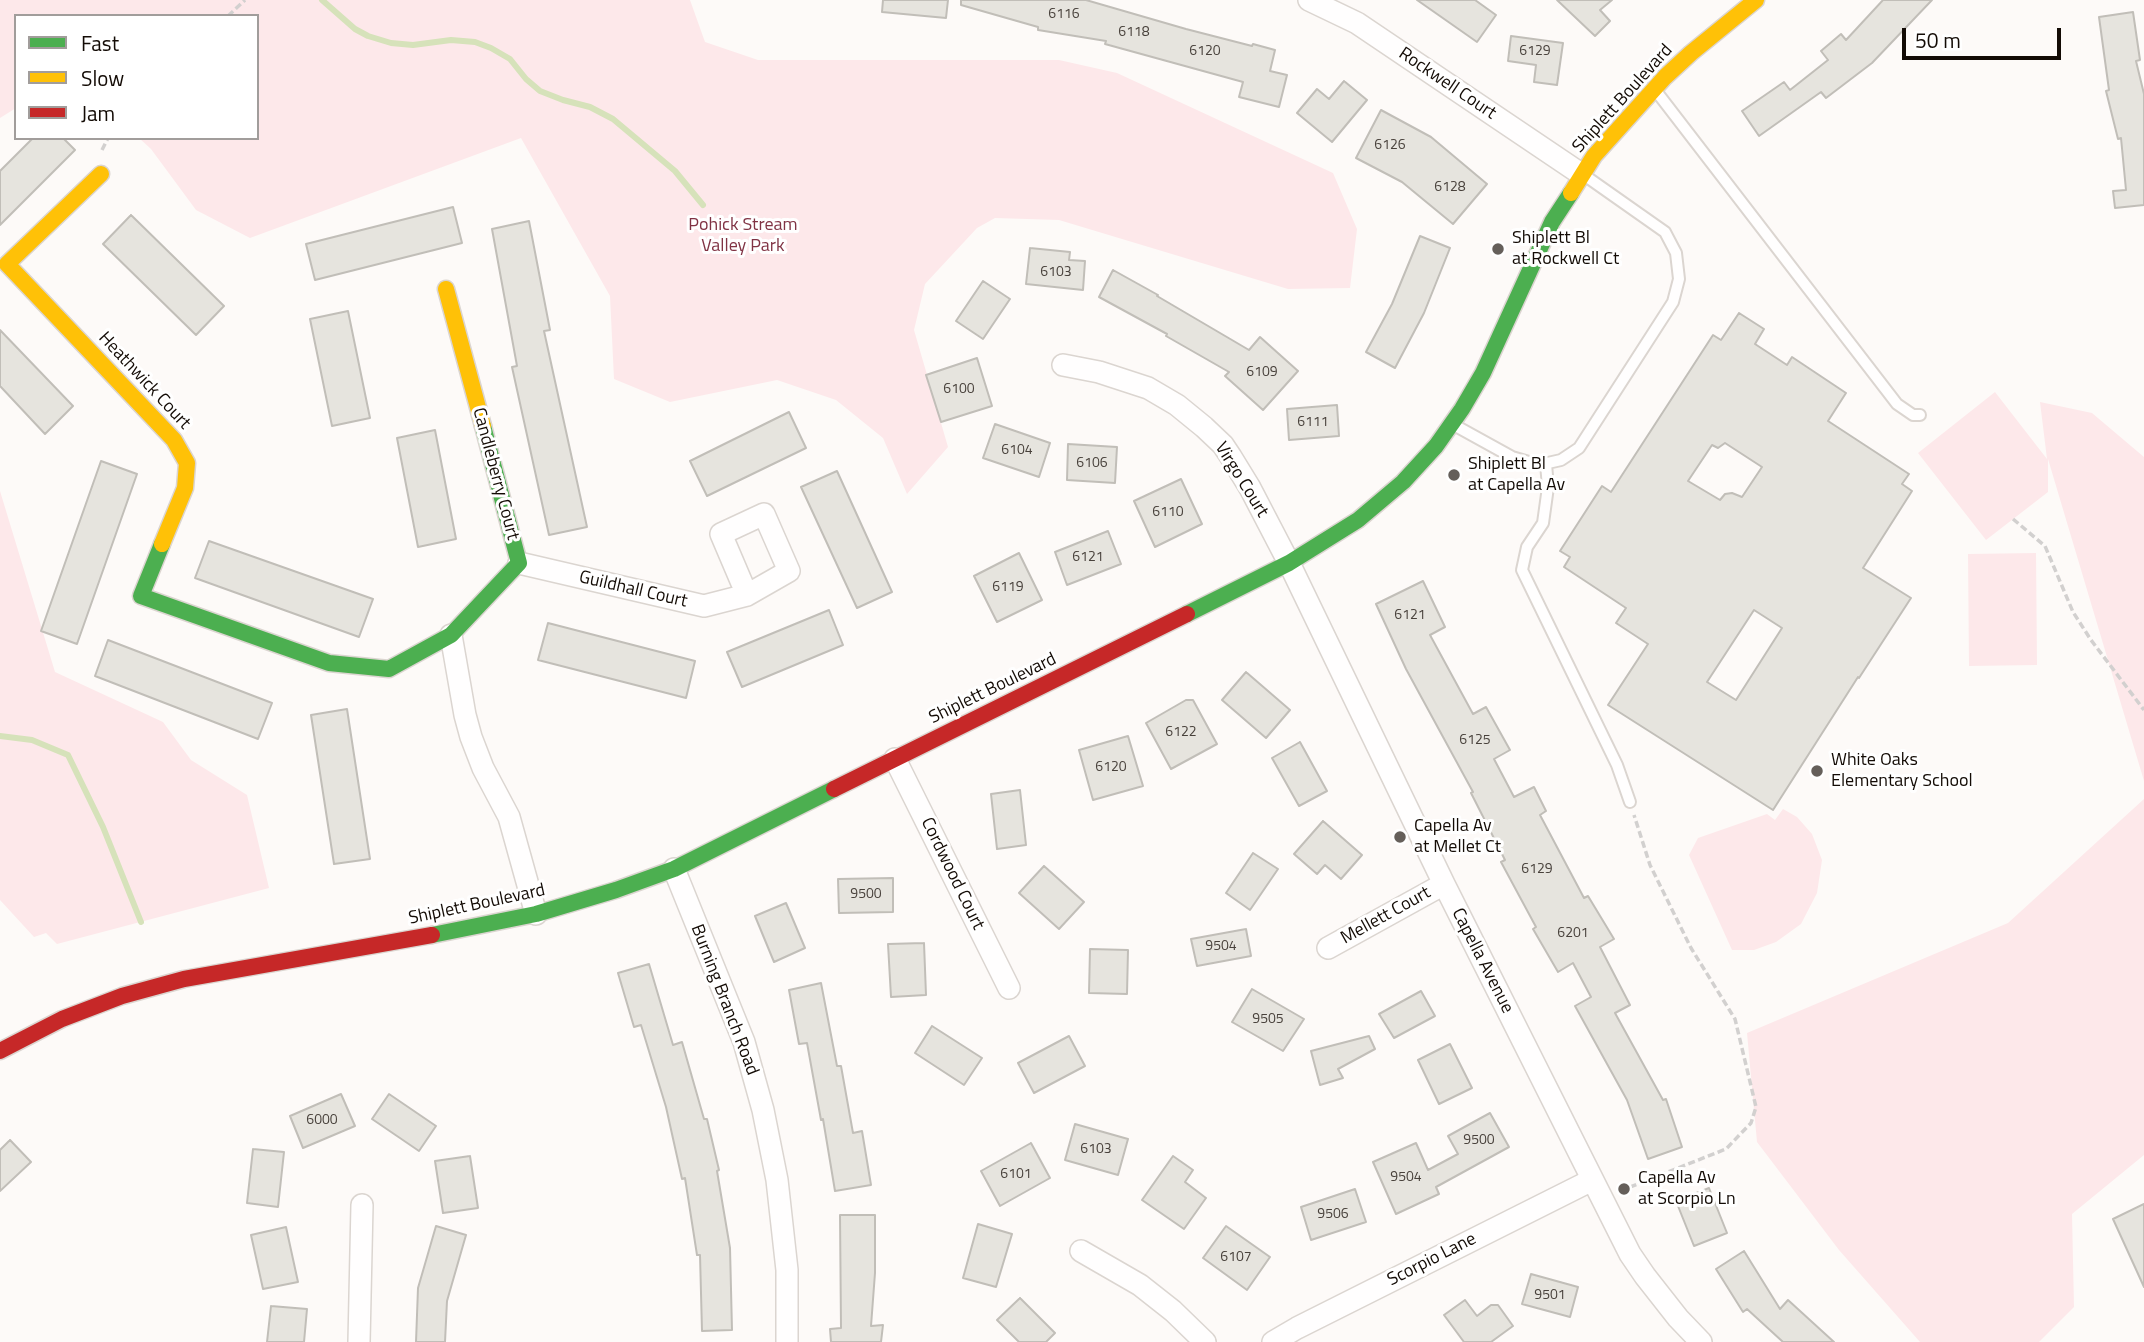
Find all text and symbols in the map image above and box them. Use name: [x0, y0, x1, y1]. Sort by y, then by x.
house number: 6116: [1048, 7, 1080, 23]
legend: [14, 14, 259, 140]
scale bar: [1906, 14, 2065, 58]
text: 50 m: [1915, 24, 1961, 56]
house number: 6118: [1118, 25, 1150, 41]
text: Fast: [81, 27, 119, 59]
street label: Shiplett Boulevard: [1568, 40, 1678, 158]
street label: Rockwell Court: [1394, 43, 1500, 125]
house number: 6120: [1189, 44, 1221, 60]
house number: 6129: [1519, 44, 1551, 60]
text: Slow: [81, 62, 124, 94]
text: Jam: [81, 97, 115, 129]
house number: 6126: [1374, 138, 1406, 154]
house number: 6128: [1434, 180, 1466, 196]
park label: Pohick Stream Valley Park: [688, 215, 798, 258]
place label: Shiplett Bl at Rockwell Ct: [1512, 228, 1619, 270]
marker: Shiplett Bl at Rockwell Ct: [1490, 241, 1506, 257]
house number: 6103: [1040, 265, 1072, 281]
street label: Heathwick Court: [93, 328, 195, 434]
house number: 6109: [1246, 365, 1278, 381]
house number: 6100: [943, 382, 975, 398]
street label: Candleberry Court: [467, 405, 523, 543]
house number: 6111: [1297, 415, 1329, 431]
street label: Virgo Court: [1209, 438, 1273, 522]
house number: 6104: [1001, 443, 1033, 459]
place label: Shiplett Bl at Capella Av: [1468, 454, 1565, 496]
house number: 6106: [1076, 456, 1108, 472]
marker: Shiplett Bl at Capella Av: [1446, 467, 1462, 483]
house number: 6110: [1152, 505, 1184, 521]
house number: 6121: [1072, 550, 1104, 566]
street label: Guildhall Court: [577, 567, 689, 613]
house number: 6119: [992, 580, 1024, 596]
house number: 6121: [1394, 608, 1426, 624]
street label: Shiplett Boulevard: [926, 649, 1060, 729]
house number: 6122: [1165, 725, 1197, 741]
house number: 6125: [1459, 733, 1491, 749]
place label: White Oaks Elementary School: [1831, 750, 1973, 792]
house number: 6120: [1095, 760, 1127, 776]
marker: White Oaks Elementary School: [1809, 763, 1825, 779]
street label: Cordwood Court: [916, 814, 988, 934]
place label: Capella Av at Mellet Ct: [1414, 816, 1501, 858]
marker: Capella Av at Mellet Ct: [1392, 829, 1408, 845]
house number: 6129: [1521, 862, 1553, 878]
street label: Shiplett Boulevard: [407, 880, 547, 930]
street label: Mellett Court: [1337, 882, 1435, 950]
house number: 9500: [850, 887, 882, 903]
street label: Capella Avenue: [1446, 905, 1518, 1017]
street label: Burning Branch Road: [685, 922, 763, 1078]
house number: 6201: [1557, 926, 1589, 942]
house number: 9504: [1205, 939, 1237, 955]
house number: 9505: [1252, 1012, 1284, 1028]
house number: 6000: [306, 1113, 338, 1129]
house number: 9500: [1463, 1133, 1495, 1149]
house number: 6103: [1080, 1142, 1112, 1158]
house number: 6101: [1000, 1167, 1032, 1183]
place label: Capella Av at Scorpio Ln: [1638, 1168, 1736, 1210]
house number: 9504: [1390, 1170, 1422, 1186]
marker: Capella Av at Scorpio Ln: [1616, 1181, 1632, 1197]
house number: 9506: [1317, 1207, 1349, 1223]
street label: Scorpio Lane: [1384, 1228, 1480, 1292]
house number: 6107: [1220, 1250, 1252, 1266]
house number: 9501: [1534, 1288, 1566, 1304]

